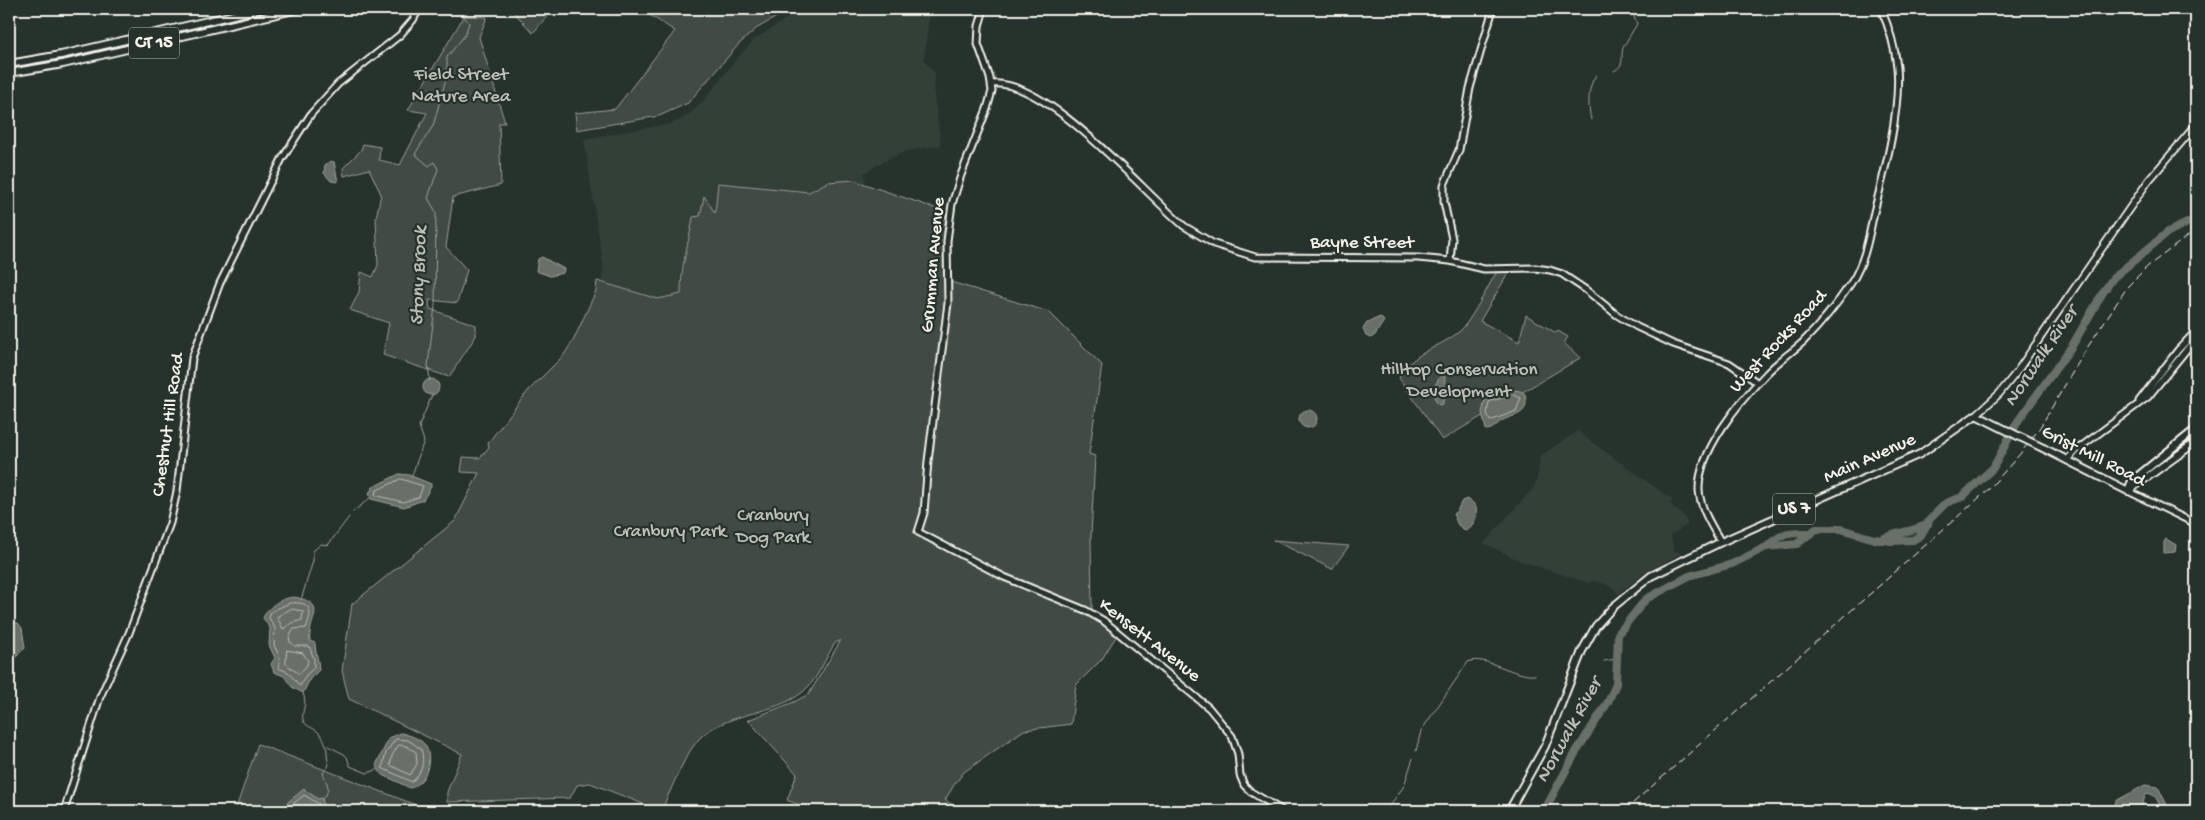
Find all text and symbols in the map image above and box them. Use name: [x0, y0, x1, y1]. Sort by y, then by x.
road number: CT 15: [129, 28, 179, 58]
park label: Field Street Nature Area: [412, 64, 512, 109]
street label: Grumman Avenue: [917, 196, 951, 334]
water label: Stony Brook: [407, 224, 433, 326]
street label: Bayne Street: [1309, 232, 1416, 255]
street label: West Rocks Road: [1725, 284, 1834, 398]
water label: Norwalk River: [2000, 299, 2086, 412]
street label: Chestnut Hill Road: [148, 350, 191, 498]
park label: Hilltop Conservation Development: [1380, 359, 1538, 404]
street label: Grist Mill Road: [2037, 421, 2151, 494]
street label: Main Avenue: [1820, 428, 1920, 490]
road number: US 7: [1773, 494, 1815, 524]
park label: Cranbury Dog Park: [734, 505, 811, 550]
park label: Cranbury Park: [614, 521, 728, 544]
street label: Kensett Avenue: [1093, 594, 1205, 688]
water label: Norwalk River: [1532, 671, 1610, 787]

